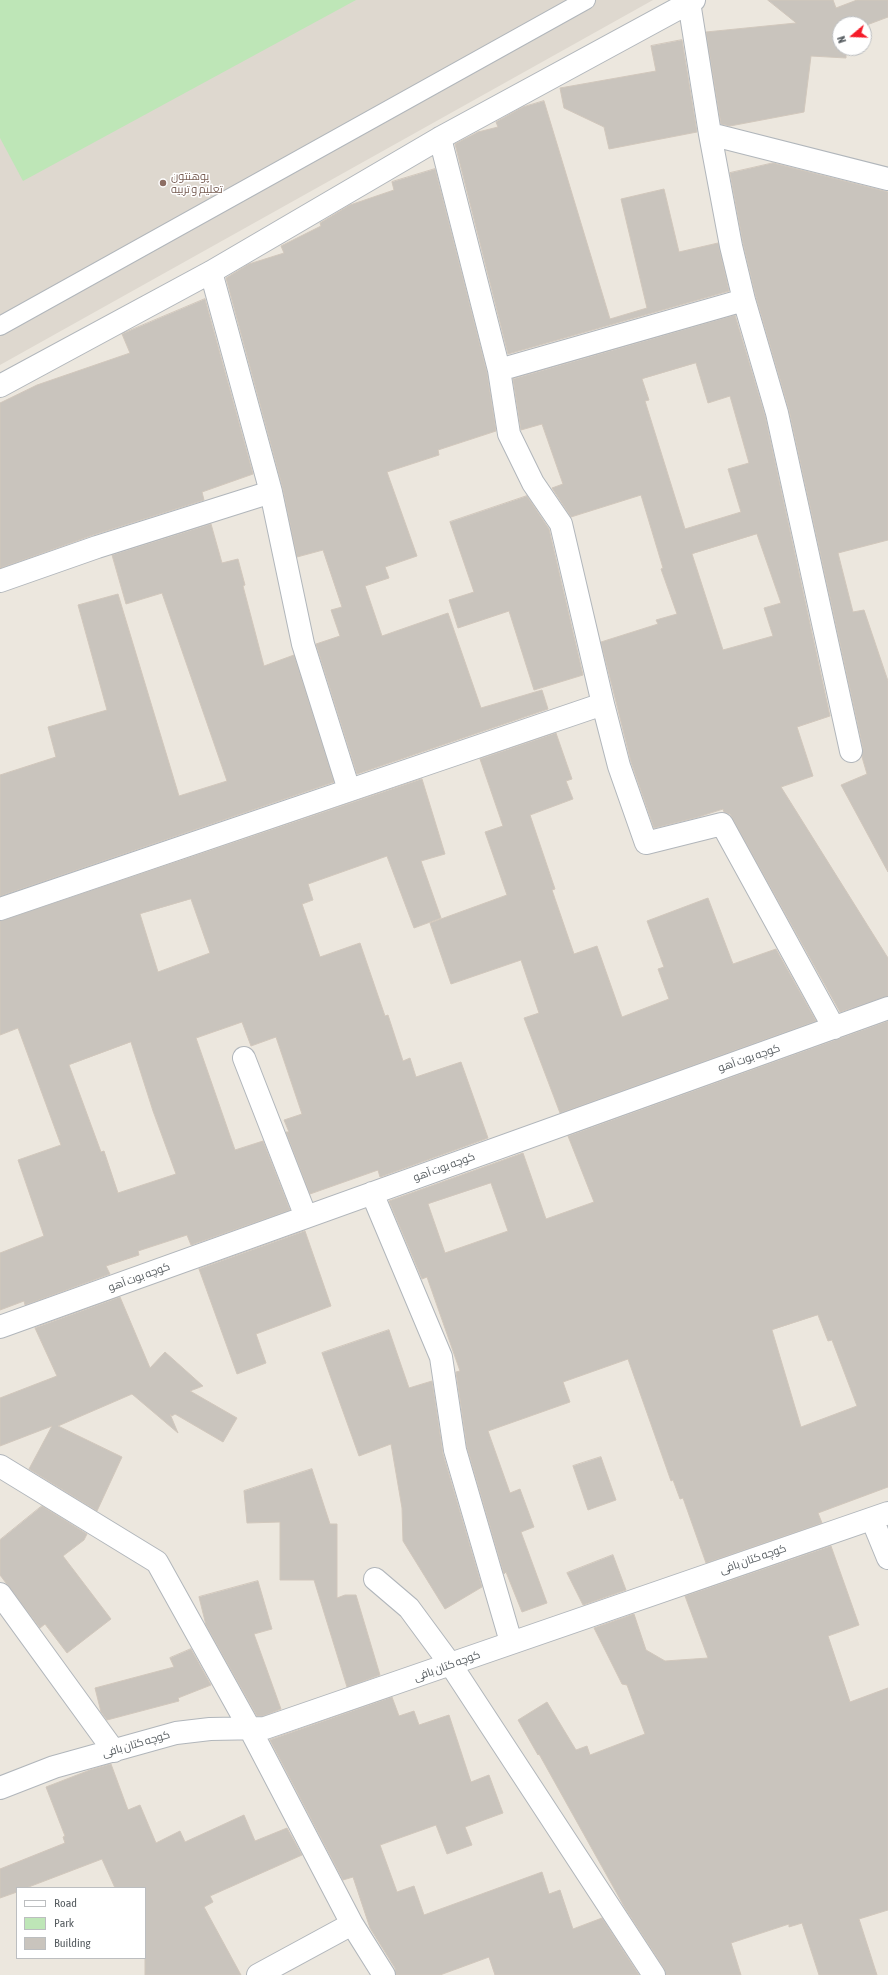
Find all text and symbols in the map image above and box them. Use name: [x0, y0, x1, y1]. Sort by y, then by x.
north arrow: [832, 16, 872, 56]
text: N: [835, 35, 848, 45]
place label: پوهنتون تعلیم و تربیه: [171, 170, 223, 196]
marker: پوهنتون تعلیم و تربیه: [158, 178, 168, 188]
street label: کوچه بوت آهو: [716, 1041, 782, 1075]
street label: کوچه بوت آهو: [411, 1150, 477, 1184]
street label: کوچه بوت آهو: [106, 1260, 172, 1294]
street label: کوچه کتان بافی: [718, 1541, 788, 1577]
street label: کوچه کتان بافی: [412, 1648, 482, 1684]
street label: کوچه کتان بافی: [101, 1728, 171, 1760]
legend: [16, 1887, 146, 1959]
text: Road: [54, 1896, 77, 1910]
text: Park: [54, 1916, 74, 1930]
text: Building: [54, 1936, 91, 1950]

